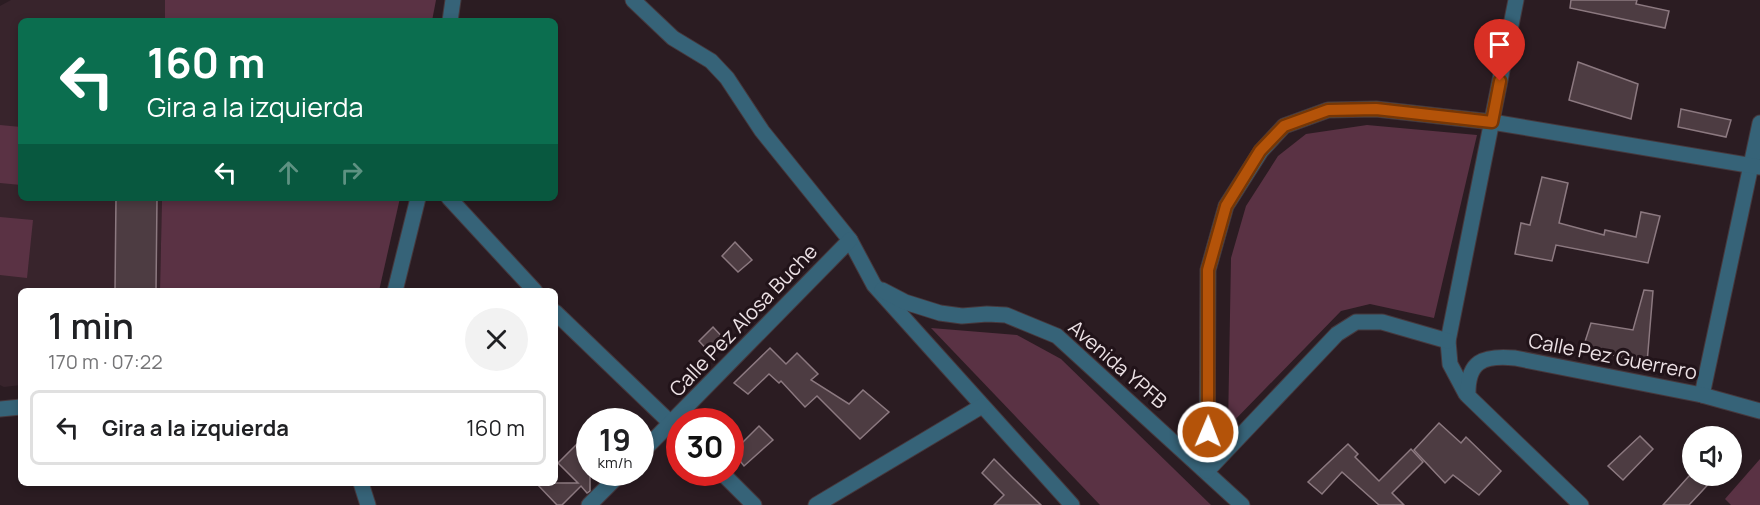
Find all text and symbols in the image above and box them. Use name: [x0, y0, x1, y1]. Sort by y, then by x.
pin: [1474, 19, 1525, 81]
icon: arrive: [1483, 28, 1516, 61]
text: 160 m: [147, 33, 265, 91]
icon: left: [48, 42, 126, 120]
text: Gira a la izquierda: [147, 88, 363, 125]
icon: left: [209, 156, 242, 189]
icon: ahead: [272, 156, 305, 189]
icon: right: [335, 156, 368, 189]
street label: Calle Pez Alosa Buche: [663, 238, 823, 402]
text: 1 min: [48, 301, 134, 350]
button: close: [465, 308, 528, 371]
street label: Avenida YPFB: [1063, 314, 1173, 414]
street label: Calle Pez Guerrero: [1526, 326, 1700, 386]
text: 170 m · 07:22: [48, 348, 163, 375]
position arrow: [1176, 400, 1240, 464]
speed limit sign: 30: [666, 408, 744, 486]
icon: left: [51, 411, 84, 444]
text: Gira a la izquierda: [102, 413, 289, 443]
text: 160 m: [466, 413, 525, 443]
text: 19: [599, 419, 631, 460]
map controls: [1682, 426, 1742, 486]
button: sound: [1682, 426, 1742, 486]
text: km/h: [598, 452, 632, 473]

